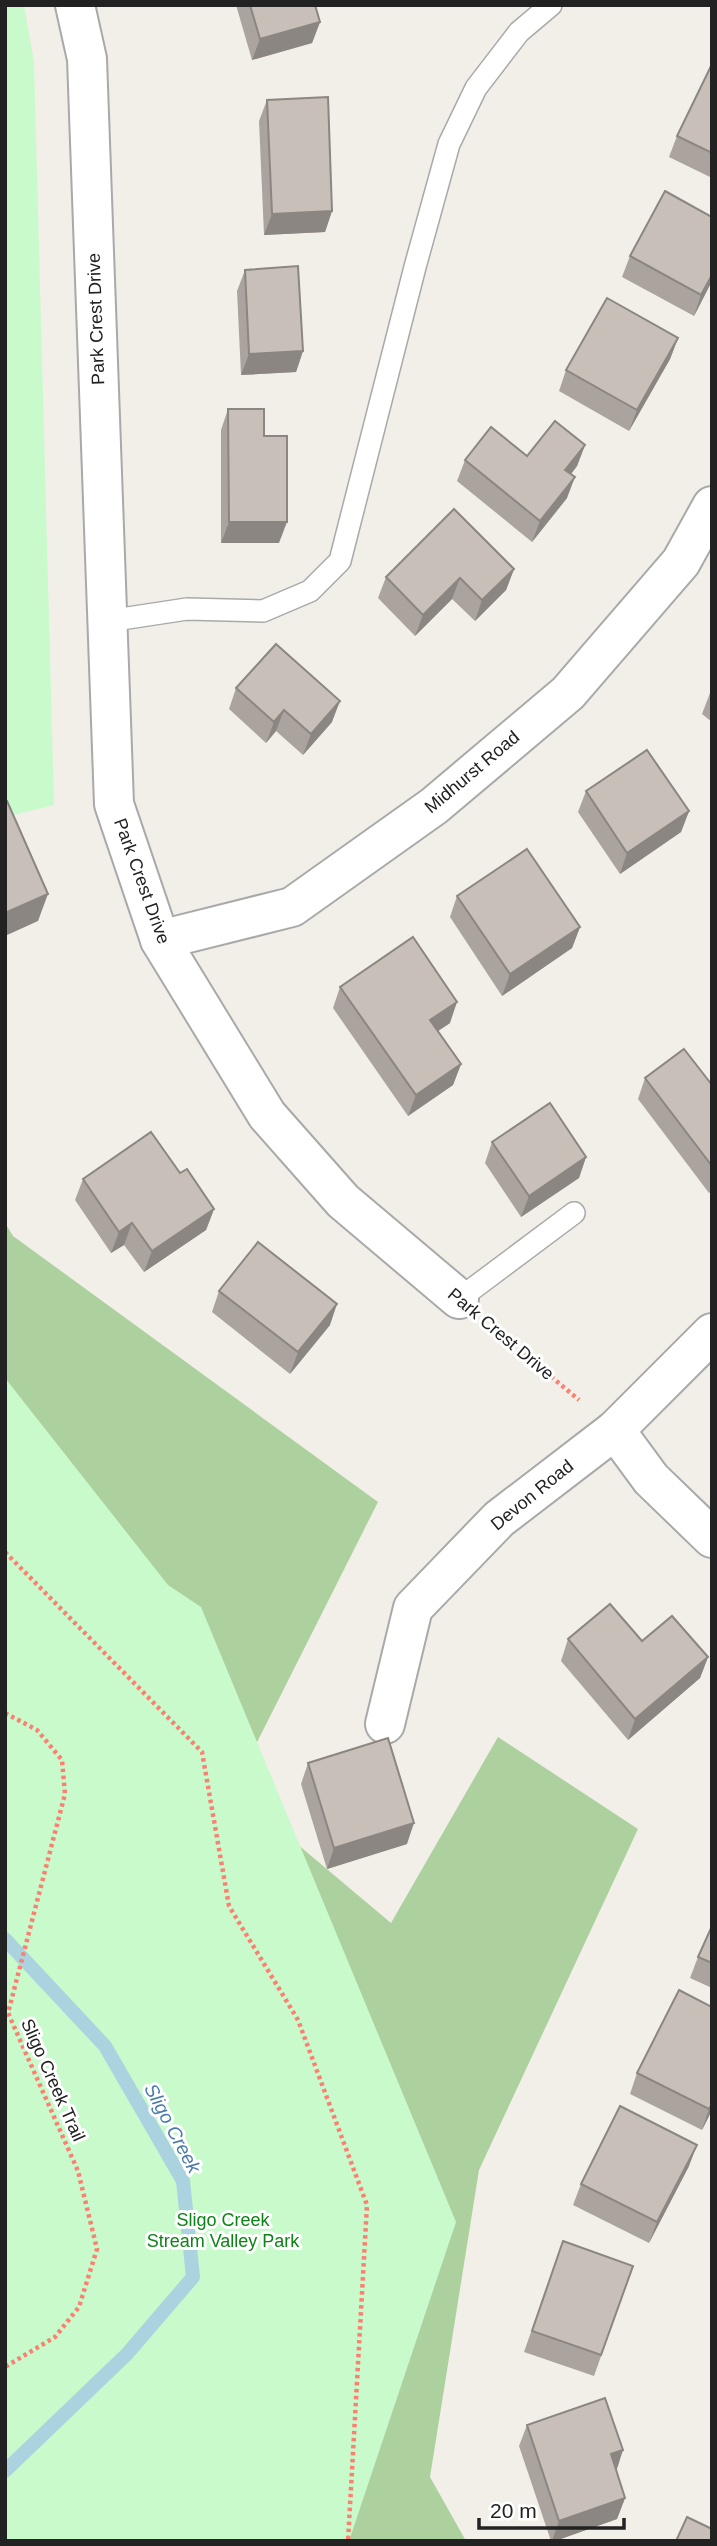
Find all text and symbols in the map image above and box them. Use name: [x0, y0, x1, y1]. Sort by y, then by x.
street label: Park Crest Drive: [84, 253, 108, 385]
street label: Midhurst Road: [421, 727, 523, 817]
street label: Park Crest Drive: [110, 816, 174, 946]
street label: Park Crest Drive: [444, 1284, 558, 1384]
street label: Devon Road: [487, 1456, 577, 1534]
street label: Sligo Creek Trail: [17, 2016, 89, 2144]
water label: Sligo Creek: [140, 2080, 206, 2178]
park label: Sligo Creek Stream Valley Park: [147, 2210, 300, 2251]
scale bar: [479, 2486, 624, 2530]
text: 20 m: [490, 2499, 537, 2522]

